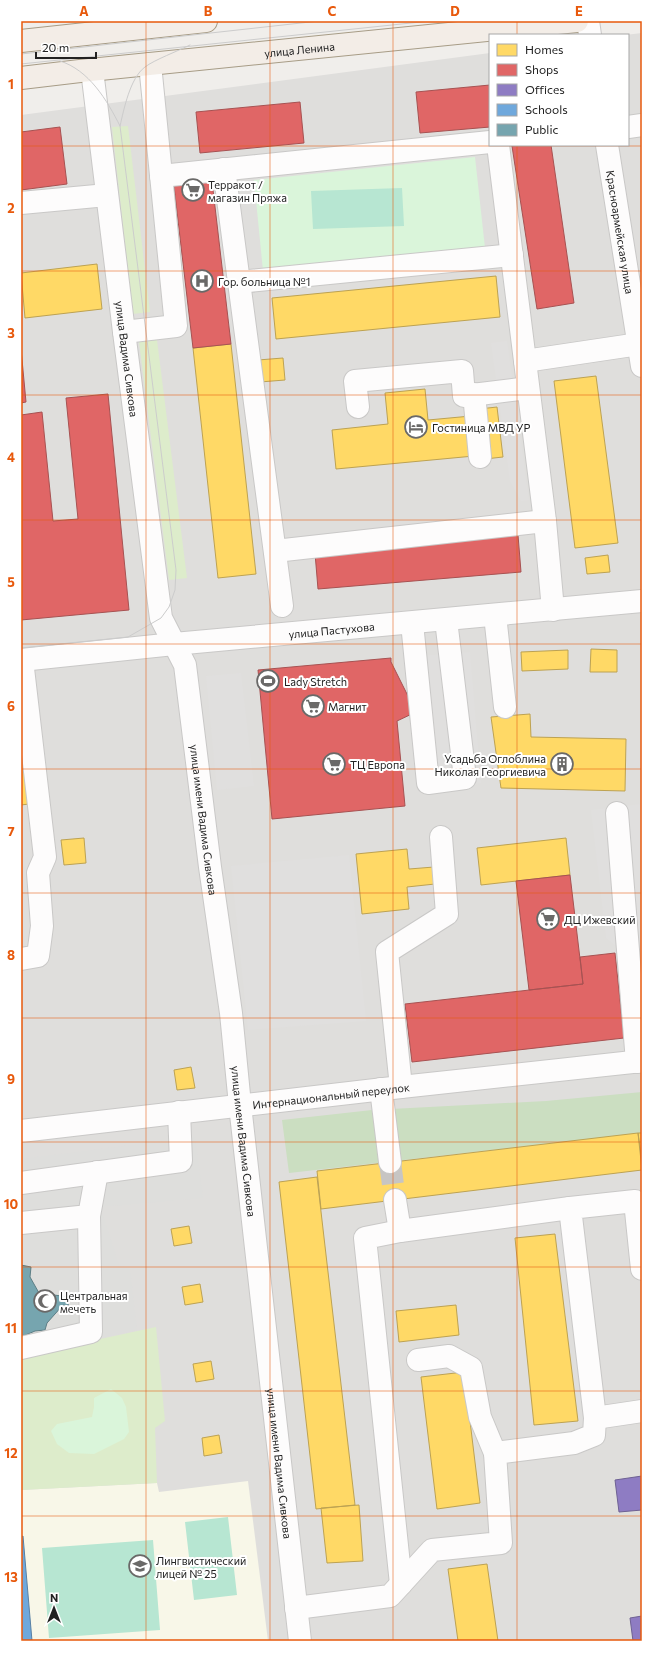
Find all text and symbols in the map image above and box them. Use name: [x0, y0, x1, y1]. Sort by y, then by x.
text: A: [79, 3, 89, 19]
text: B: [204, 3, 213, 19]
text: C: [328, 3, 337, 19]
text: D: [450, 3, 460, 19]
text: E: [575, 3, 583, 19]
scale bar: [36, 34, 96, 60]
legend: [489, 34, 629, 146]
street label: улица Ленина: [264, 39, 335, 59]
text: 20 m: [42, 40, 69, 54]
text: Homes: [525, 42, 563, 56]
text: Shops: [525, 62, 559, 76]
text: 1: [8, 76, 14, 92]
text: Offices: [525, 82, 565, 96]
text: Schools: [525, 102, 568, 116]
text: Public: [525, 122, 558, 136]
street label: Красноармейская улица: [605, 169, 637, 295]
supermarket icon: Терракот / магазин Пряжа: [180, 177, 206, 203]
place label: Терракот / магазин Пряжа: [208, 178, 287, 204]
text: 2: [7, 200, 15, 216]
hospital icon: Гор. больница №1: [189, 268, 215, 294]
place label: Гор. больница №1: [218, 275, 310, 288]
street label: улица Вадима Сивкова: [114, 300, 141, 418]
text: 3: [7, 325, 15, 341]
hotel icon: Гостиница МВД УР: [403, 414, 429, 440]
place label: Гостиница МВД УР: [432, 421, 530, 434]
text: 4: [7, 449, 15, 465]
text: 5: [7, 574, 15, 590]
street label: улица Пастухова: [288, 619, 375, 640]
sports icon: Lady Stretch: [255, 668, 281, 694]
place label: Lady Stretch: [284, 675, 347, 688]
supermarket icon: Магнит: [300, 693, 326, 719]
text: 6: [7, 698, 15, 714]
place label: Магнит: [328, 700, 367, 713]
street label: улица имени Вадима Сивкова: [188, 744, 220, 896]
supermarket icon: ТЦ Европа: [321, 751, 347, 777]
building icon: Усадьба Оглоблина Николая Георгиевича: [549, 751, 575, 777]
place label: Усадьба Оглоблина Николая Георгиевича: [435, 752, 546, 778]
place label: ТЦ Европа: [350, 758, 405, 771]
text: 7: [7, 823, 15, 839]
supermarket icon: ДЦ Ижевский: [535, 906, 561, 932]
place label: ДЦ Ижевский: [564, 913, 636, 926]
text: 8: [7, 947, 15, 963]
street label: улица имени Вадима Сивкова: [230, 1065, 259, 1217]
text: 9: [7, 1071, 15, 1087]
street label: Интернациональный переулок: [252, 1080, 410, 1111]
text: 10: [4, 1196, 19, 1212]
mosque icon: Центральная мечеть: [32, 1288, 58, 1314]
place label: Центральная мечеть: [60, 1289, 128, 1315]
text: 11: [5, 1320, 17, 1336]
street label: улица имени Вадима Сивкова: [265, 1387, 295, 1539]
text: 12: [4, 1445, 18, 1461]
school or university icon: Лингвистический лицей № 25: [127, 1553, 153, 1579]
place label: Лингвистический лицей № 25: [156, 1554, 246, 1580]
text: 13: [4, 1569, 18, 1585]
north arrow: [34, 1588, 74, 1628]
text: N: [50, 1591, 58, 1604]

